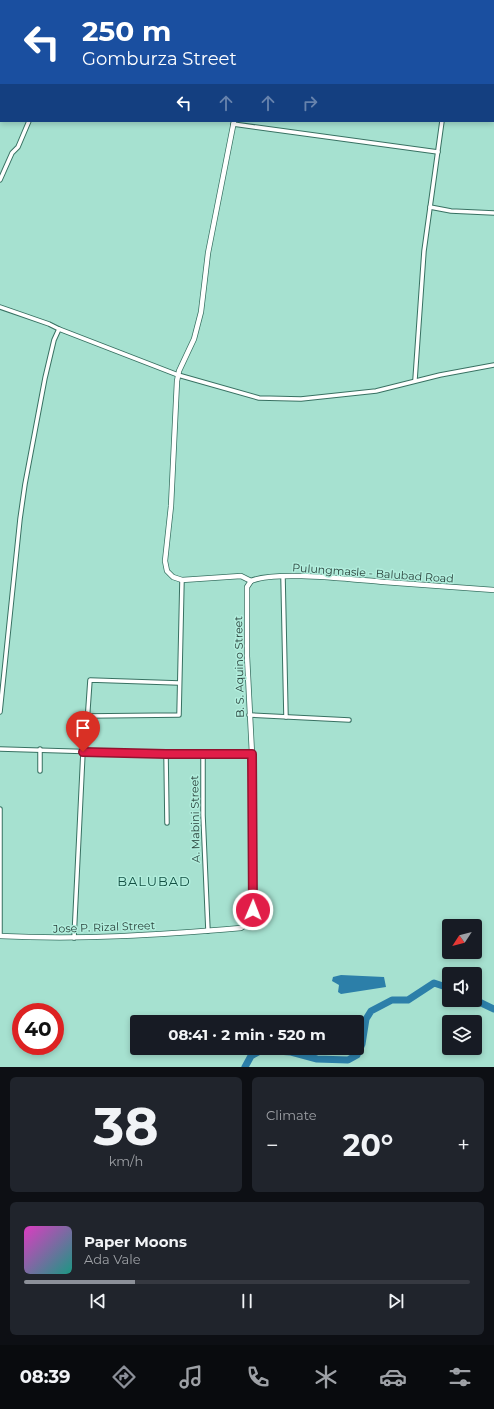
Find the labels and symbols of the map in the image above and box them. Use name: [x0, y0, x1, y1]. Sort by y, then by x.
street label: Pulungmasle - Balubad Road: [292, 560, 454, 586]
street label: B. S. Aquino Street: [231, 615, 247, 718]
pin: [66, 711, 100, 752]
street label: A. Mabini Street: [187, 775, 203, 863]
district label: BALUBAD: [117, 873, 191, 889]
position arrow: [232, 889, 274, 931]
street label: Jose P. Rizal Street: [52, 918, 156, 936]
north arrow: [442, 919, 482, 959]
speed limit sign: 40: [12, 1003, 64, 1055]

